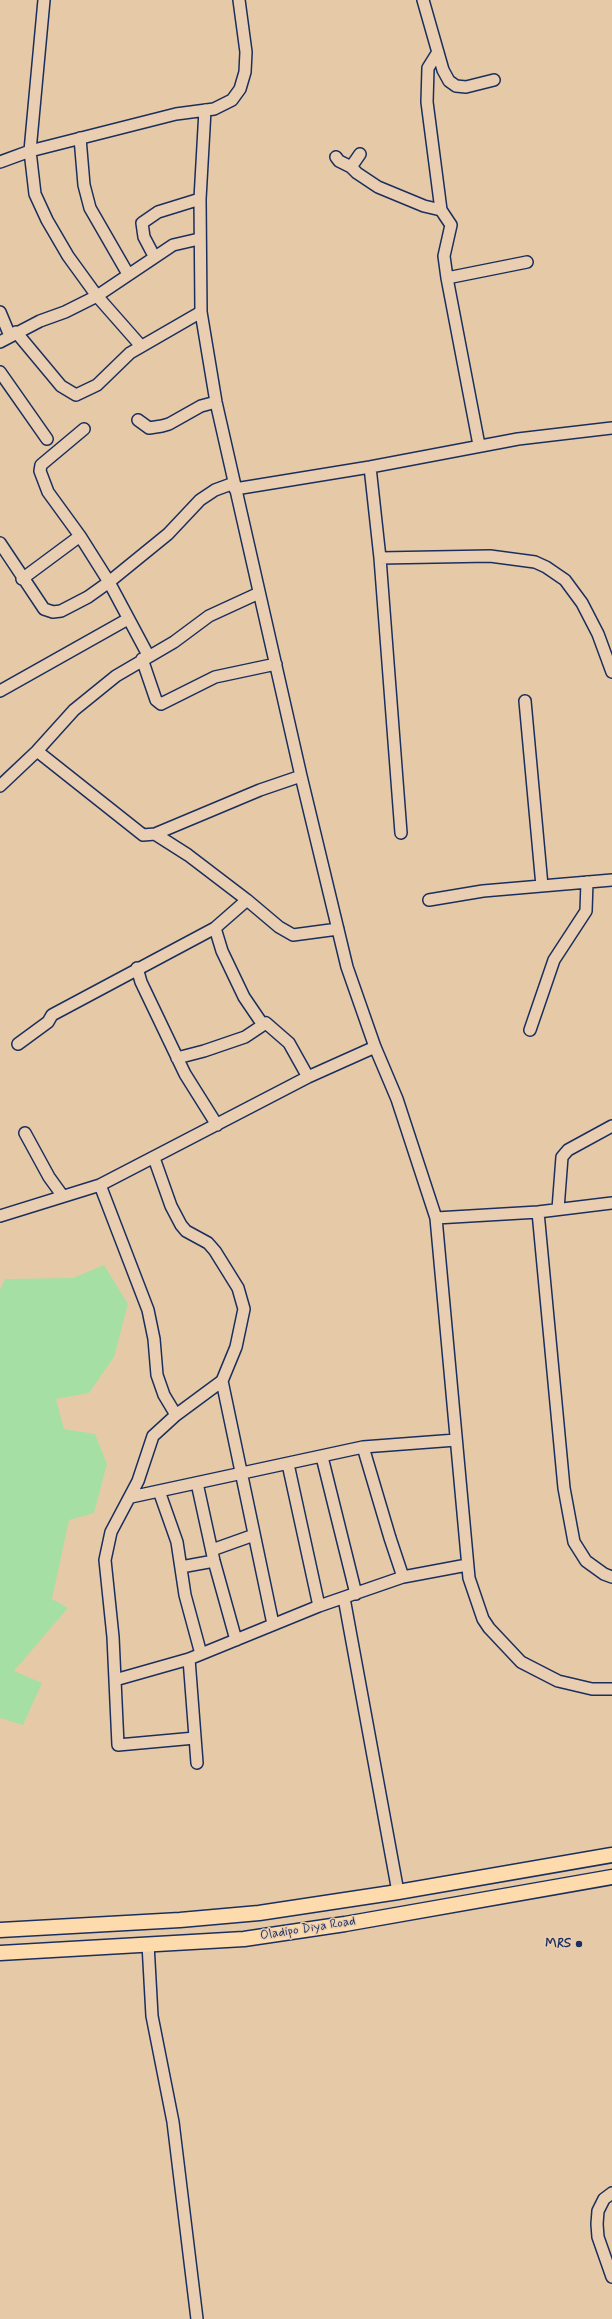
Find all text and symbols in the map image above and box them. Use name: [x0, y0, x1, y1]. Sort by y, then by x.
street label: Oladipo Diya Road: [259, 1914, 357, 1944]
place label: MRS: [545, 1936, 571, 1952]
marker: MRS: [574, 1939, 584, 1949]

